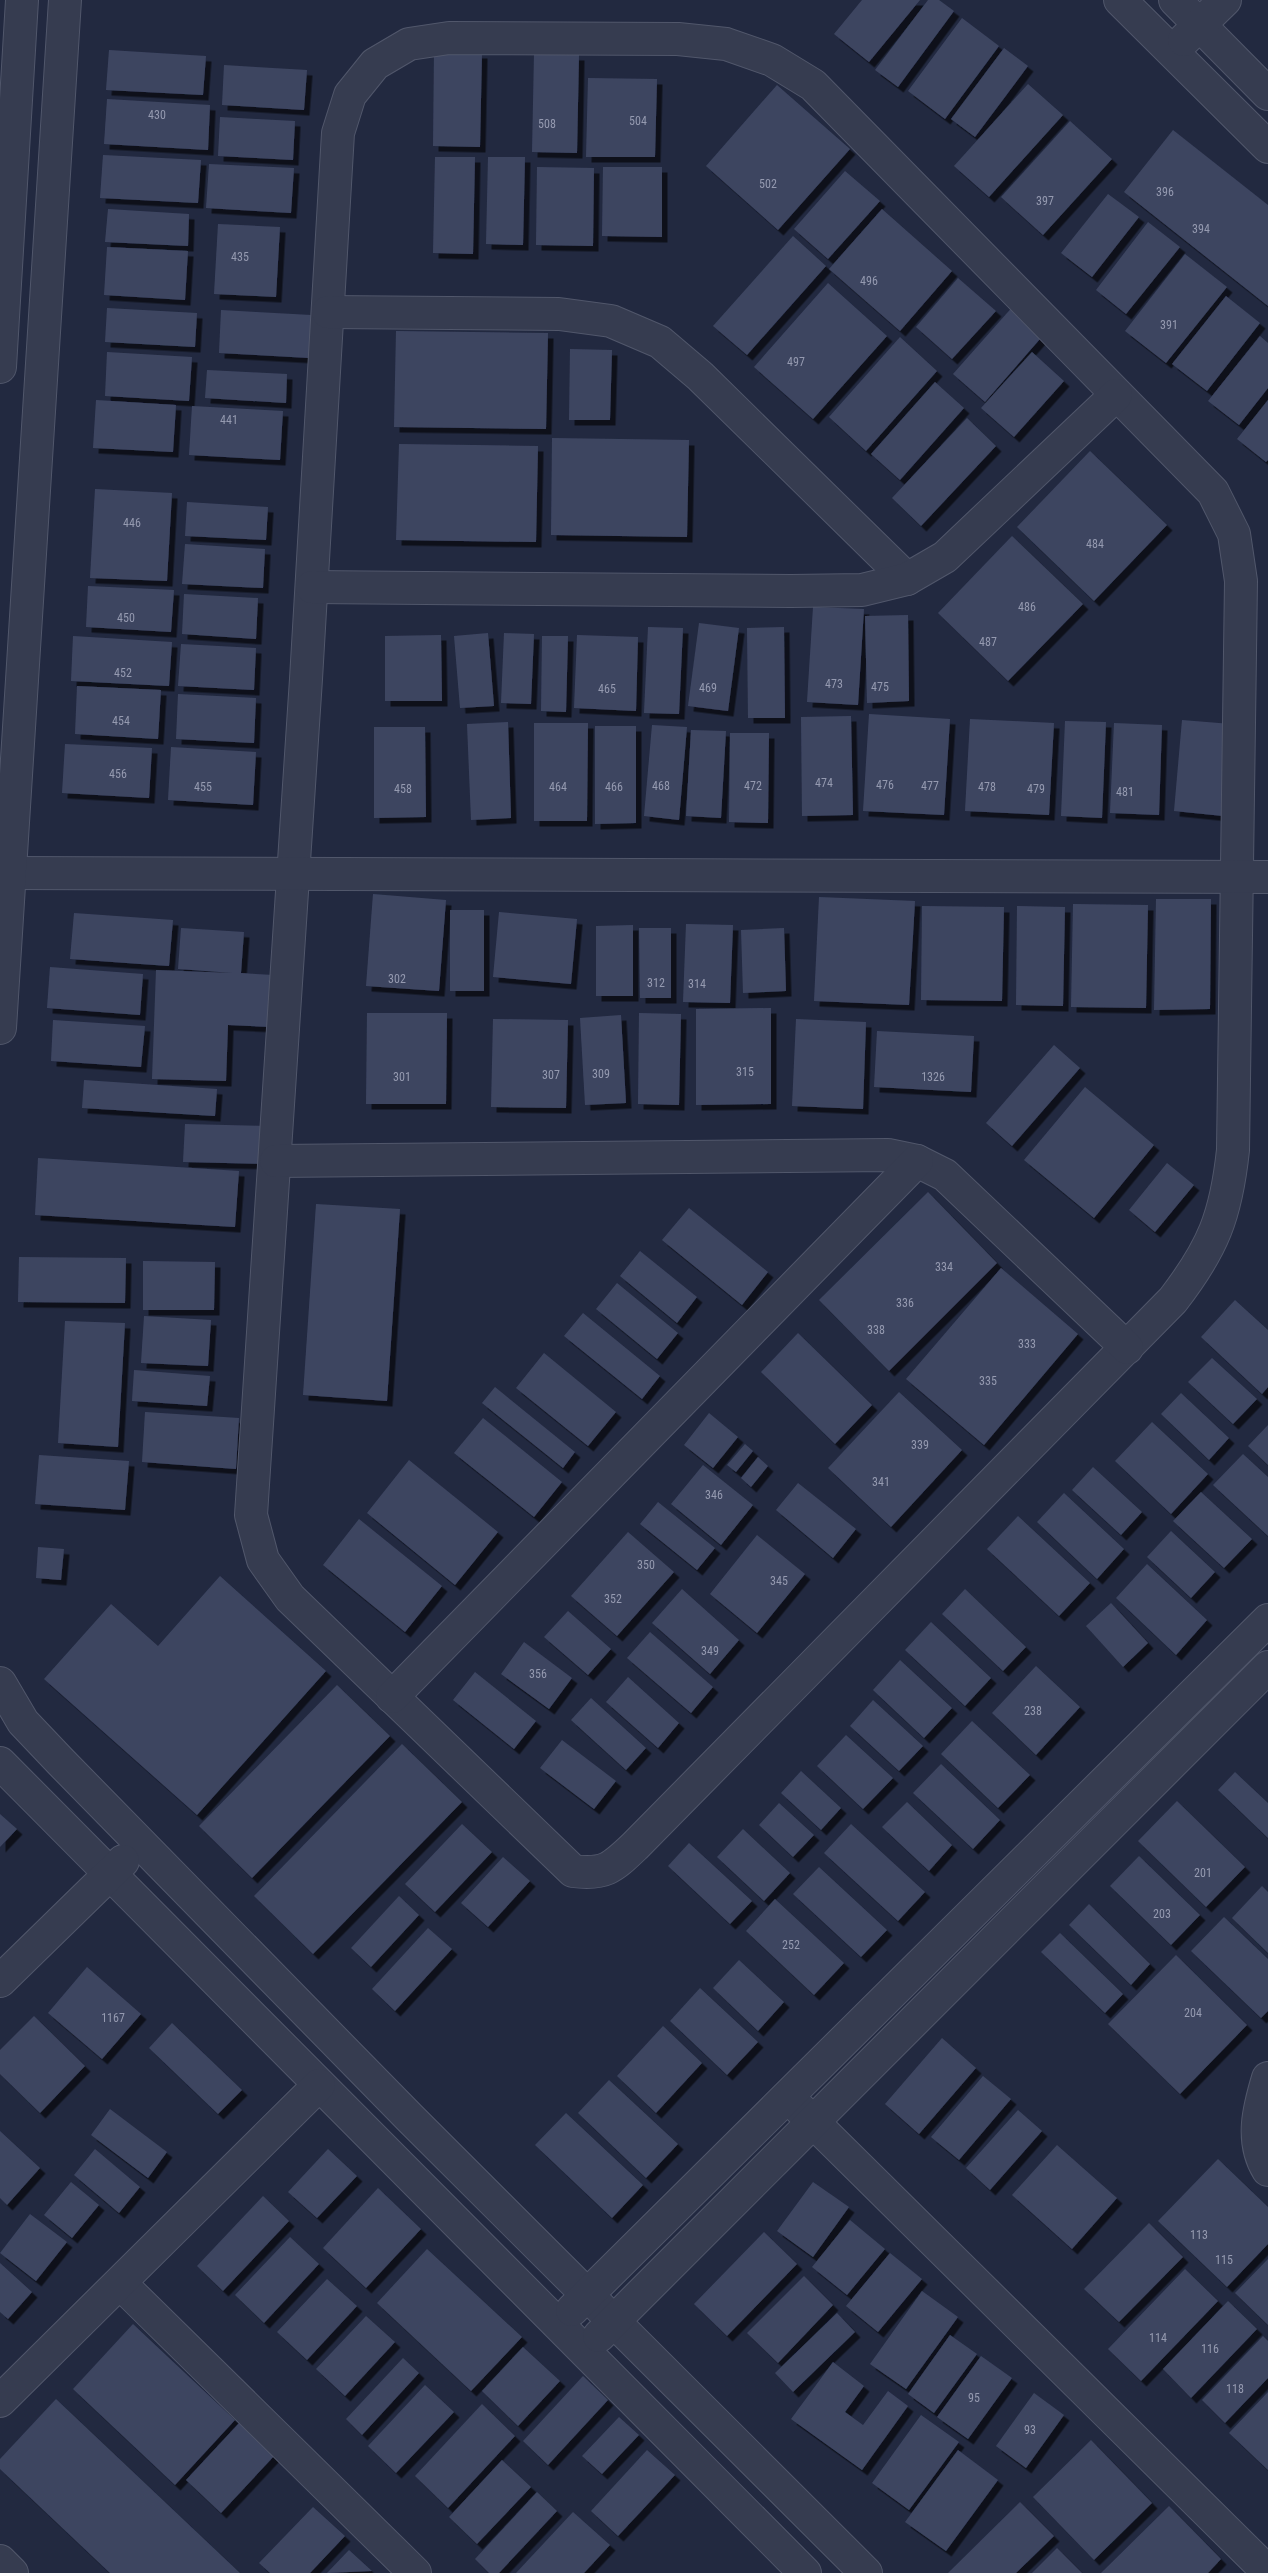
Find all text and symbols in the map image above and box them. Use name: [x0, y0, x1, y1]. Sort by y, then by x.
house number: 430: [148, 108, 166, 122]
house number: 504: [629, 114, 647, 128]
house number: 508: [538, 117, 556, 131]
house number: 502: [759, 177, 777, 191]
house number: 396: [1156, 185, 1174, 199]
house number: 397: [1036, 194, 1054, 208]
house number: 394: [1192, 222, 1210, 236]
house number: 435: [231, 250, 249, 264]
house number: 496: [860, 274, 878, 288]
house number: 391: [1160, 318, 1178, 332]
house number: 497: [787, 355, 805, 369]
house number: 441: [220, 413, 238, 427]
house number: 446: [123, 516, 141, 530]
house number: 484: [1086, 537, 1104, 551]
house number: 486: [1018, 600, 1036, 614]
house number: 450: [117, 611, 135, 625]
house number: 487: [979, 635, 997, 649]
house number: 452: [114, 666, 132, 680]
house number: 473: [825, 677, 843, 691]
house number: 475: [871, 680, 889, 694]
house number: 469: [699, 681, 717, 695]
house number: 465: [598, 682, 616, 696]
house number: 454: [112, 714, 130, 728]
house number: 456: [109, 767, 127, 781]
house number: 474: [815, 776, 833, 790]
house number: 476: [876, 778, 894, 792]
house number: 468: [652, 779, 670, 793]
house number: 472: [744, 779, 762, 793]
house number: 477: [921, 779, 939, 793]
house number: 455: [194, 780, 212, 794]
house number: 464: [549, 780, 567, 794]
house number: 466: [605, 780, 623, 794]
house number: 478: [978, 780, 996, 794]
house number: 458: [394, 782, 412, 796]
house number: 479: [1027, 782, 1045, 796]
house number: 481: [1116, 785, 1134, 799]
house number: 302: [388, 972, 406, 986]
house number: 312: [647, 976, 665, 990]
house number: 314: [688, 977, 706, 991]
house number: 315: [736, 1065, 754, 1079]
house number: 309: [592, 1067, 610, 1081]
house number: 307: [542, 1068, 560, 1082]
house number: 301: [393, 1070, 411, 1084]
house number: 1326: [921, 1070, 945, 1084]
house number: 334: [935, 1260, 953, 1274]
house number: 336: [896, 1296, 914, 1310]
house number: 338: [867, 1323, 885, 1337]
house number: 333: [1018, 1337, 1036, 1351]
house number: 335: [979, 1374, 997, 1388]
house number: 339: [911, 1438, 929, 1452]
house number: 341: [872, 1475, 890, 1489]
house number: 346: [705, 1488, 723, 1502]
house number: 350: [637, 1558, 655, 1572]
house number: 345: [770, 1574, 788, 1588]
house number: 352: [604, 1592, 622, 1606]
house number: 349: [701, 1644, 719, 1658]
house number: 356: [529, 1667, 547, 1681]
house number: 238: [1024, 1704, 1042, 1718]
house number: 201: [1194, 1866, 1212, 1880]
house number: 203: [1153, 1907, 1171, 1921]
house number: 252: [782, 1938, 800, 1952]
house number: 204: [1184, 2006, 1202, 2020]
house number: 1167: [101, 2011, 125, 2025]
house number: 113: [1190, 2228, 1208, 2242]
house number: 115: [1215, 2253, 1233, 2267]
house number: 114: [1149, 2331, 1167, 2345]
house number: 116: [1201, 2342, 1219, 2356]
house number: 118: [1226, 2382, 1244, 2396]
house number: 95: [968, 2391, 980, 2405]
house number: 93: [1024, 2423, 1036, 2437]

